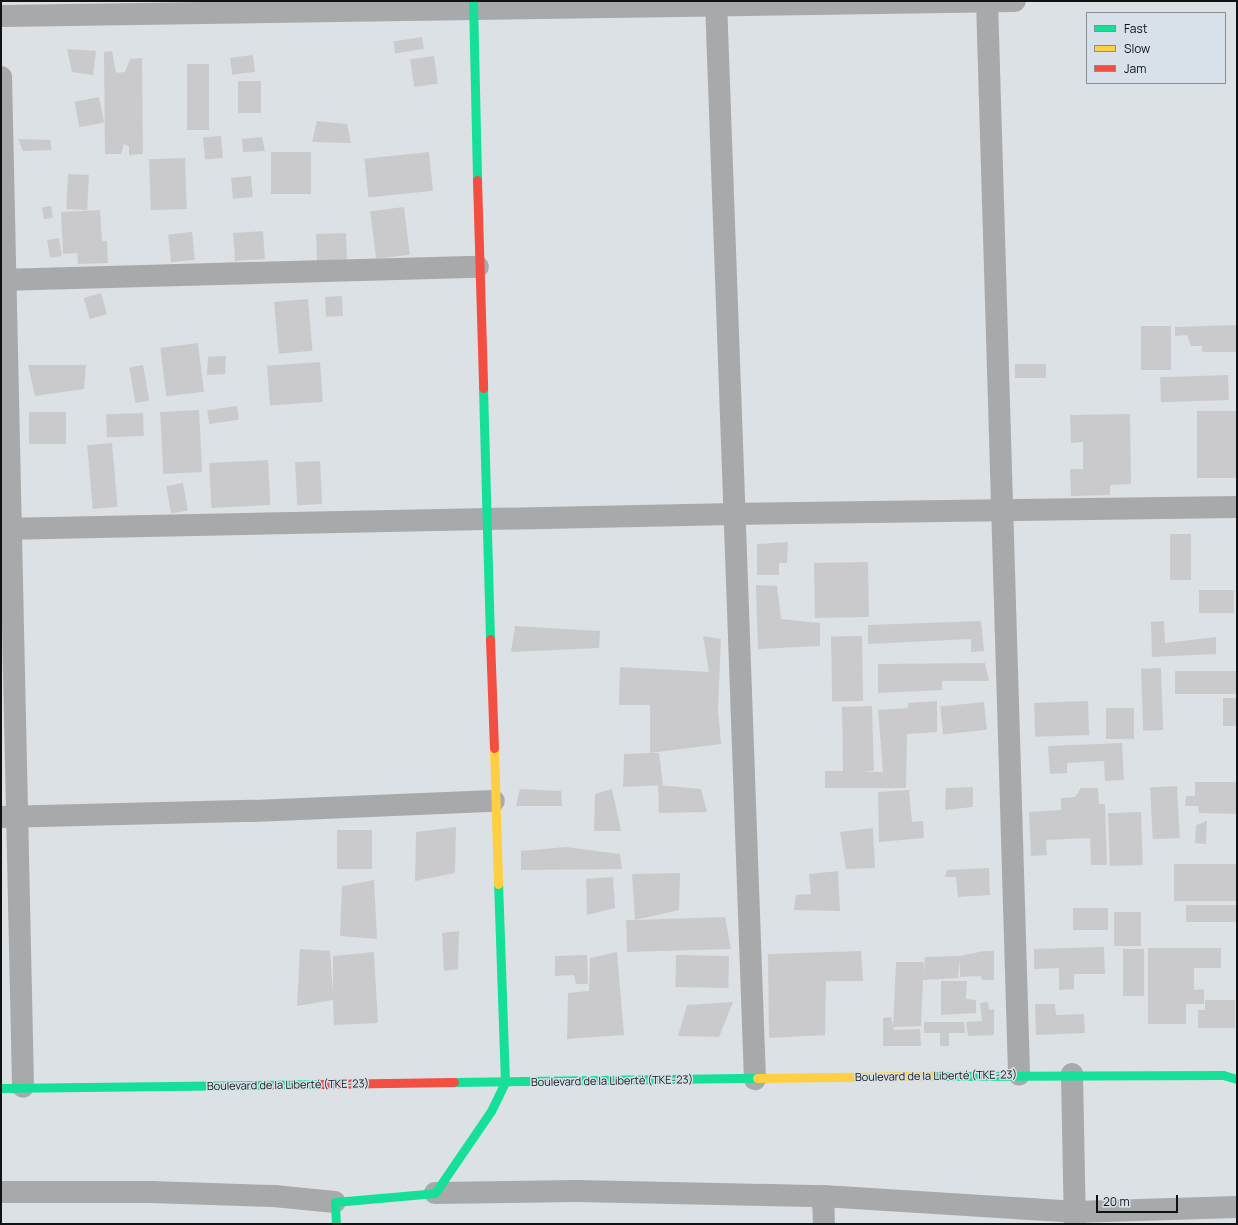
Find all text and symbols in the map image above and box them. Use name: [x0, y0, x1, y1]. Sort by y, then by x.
legend: [1086, 12, 1226, 84]
text: Fast: [1124, 20, 1148, 37]
text: Slow: [1124, 40, 1150, 57]
text: Jam: [1124, 60, 1146, 77]
street label: Boulevard de la Liberté (TKE-23): [855, 1068, 1017, 1084]
street label: Boulevard de la Liberté (TKE-23): [531, 1073, 693, 1089]
street label: Boulevard de la Liberté (TKE-23): [207, 1077, 369, 1093]
scale bar: [1098, 1187, 1180, 1213]
text: 20 m: [1103, 1193, 1130, 1210]

